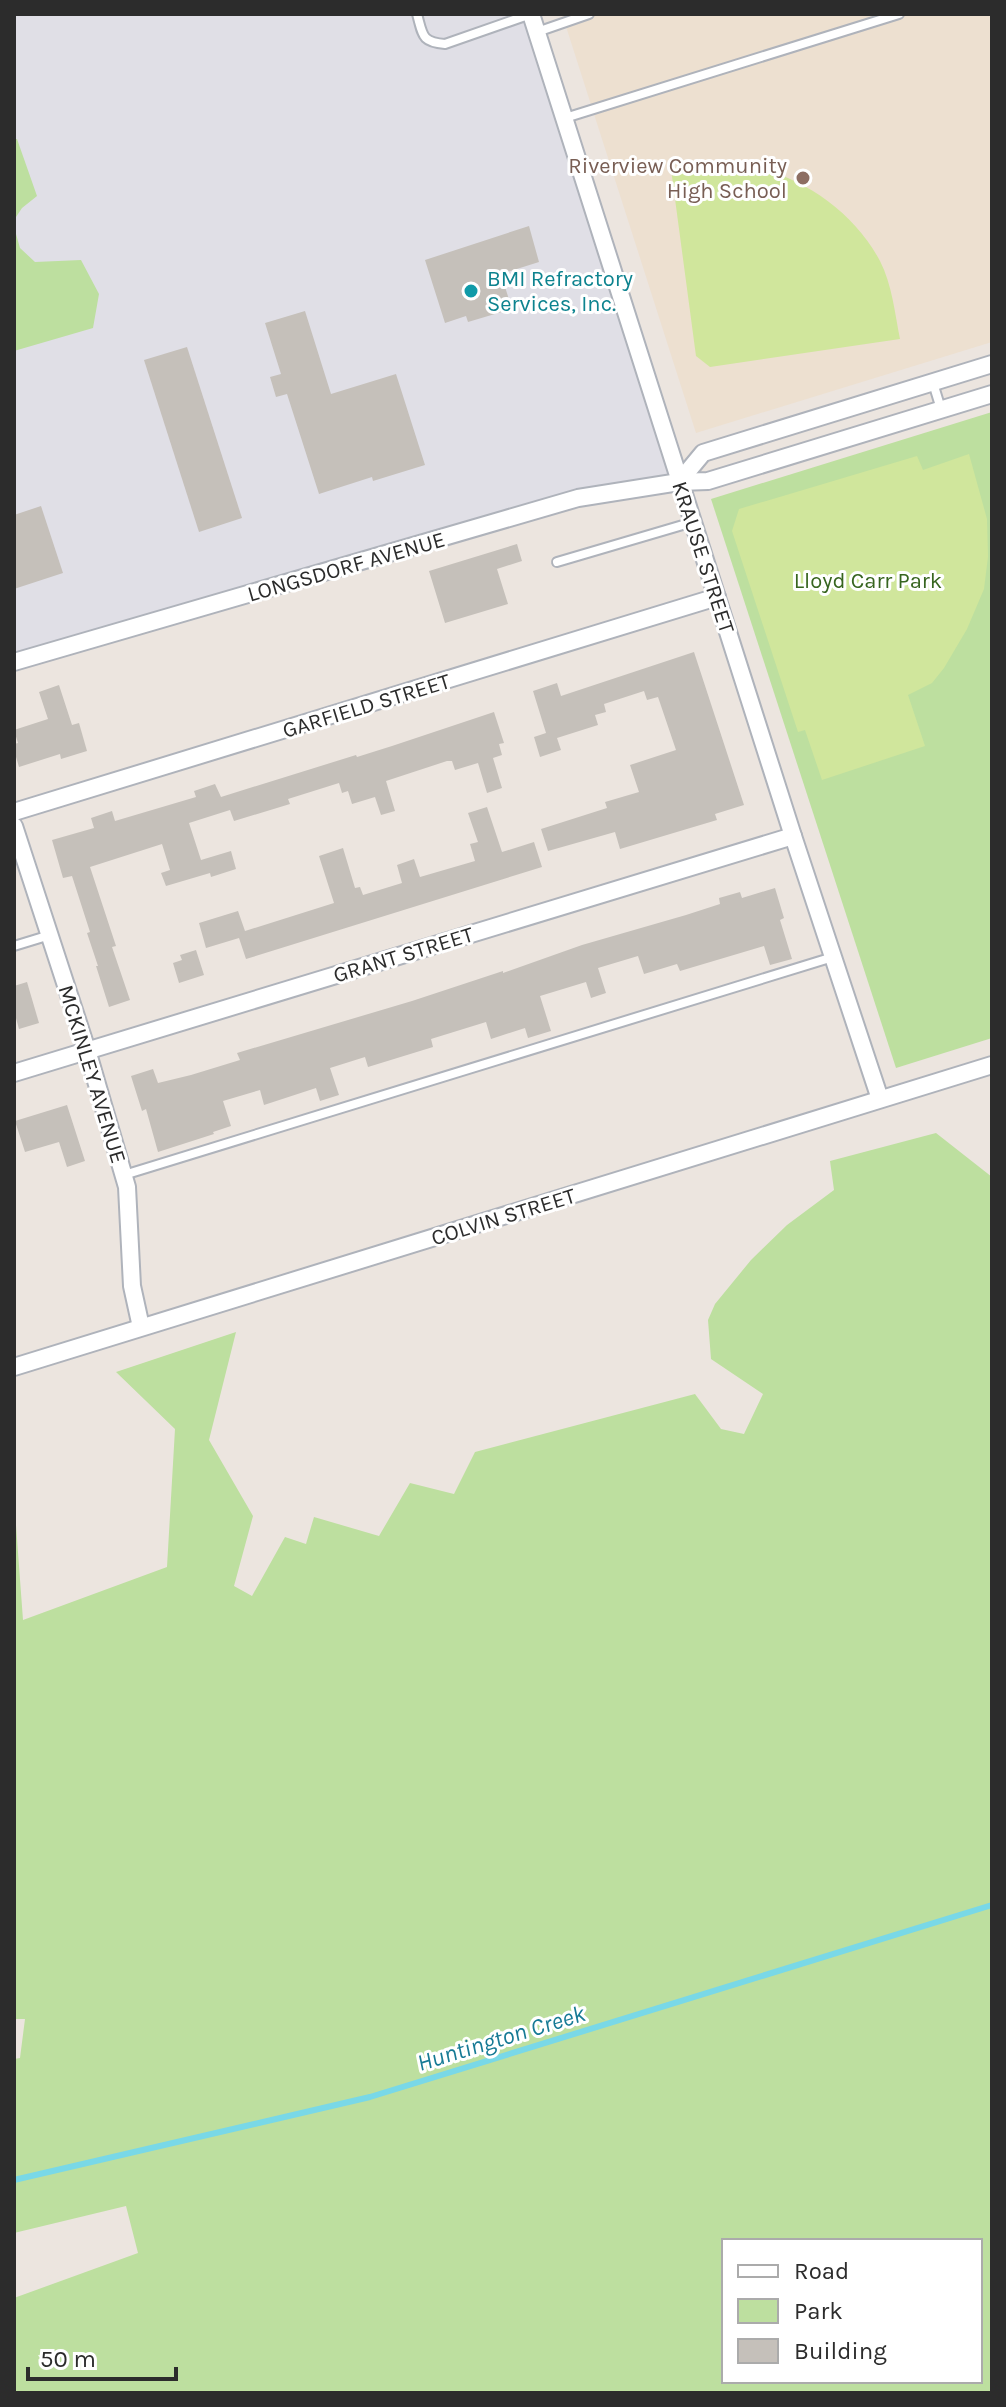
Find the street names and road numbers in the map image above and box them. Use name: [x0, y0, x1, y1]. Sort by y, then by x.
street label: KRAUSE STREET: [666, 478, 740, 637]
street label: LONGSDORF AVENUE: [244, 526, 448, 608]
street label: GARFIELD STREET: [279, 668, 453, 744]
street label: GRANT STREET: [330, 921, 476, 989]
street label: MCKINLEY AVENUE: [53, 982, 132, 1167]
street label: COLVIN STREET: [428, 1183, 579, 1251]

